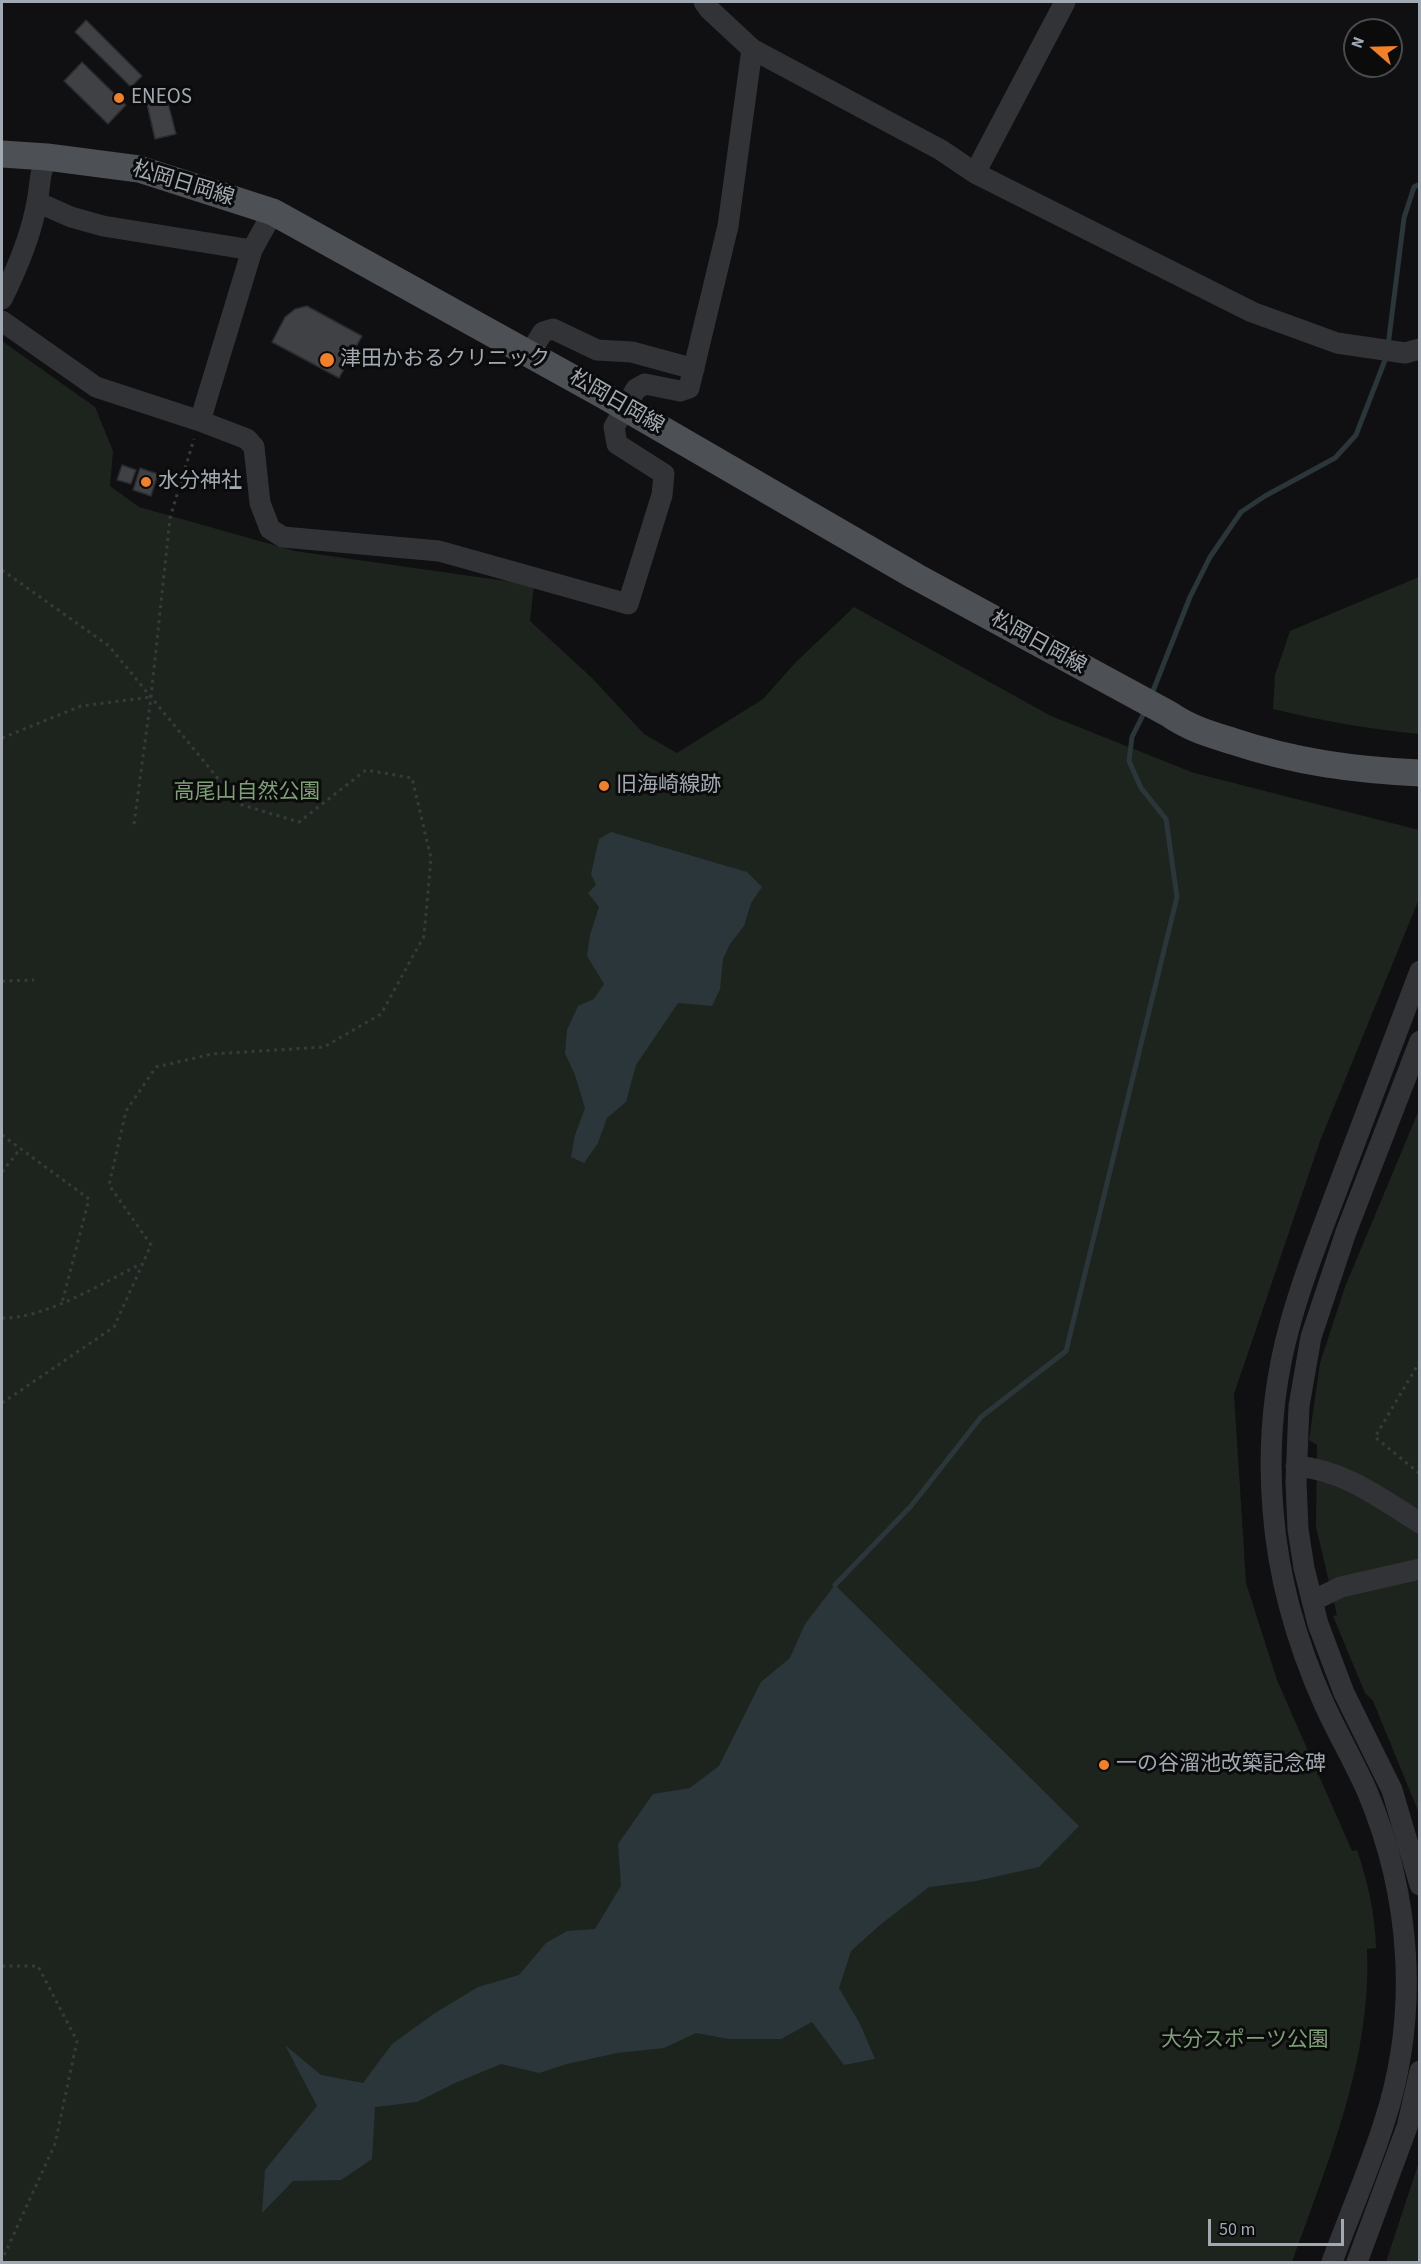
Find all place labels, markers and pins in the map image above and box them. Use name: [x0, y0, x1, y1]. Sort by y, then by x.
place label: ENEOS: [131, 85, 192, 111]
marker: ENEOS: [112, 91, 126, 105]
place label: 津田かおるクリニック: [340, 347, 550, 373]
marker: 津田かおるクリニック: [318, 351, 336, 369]
place label: 水分神社: [158, 469, 242, 495]
marker: 水分神社: [139, 475, 153, 489]
place label: 旧海崎線跡: [616, 773, 721, 799]
marker: 旧海崎線跡: [597, 779, 611, 793]
place label: 一の谷溜池改築記念碑: [1116, 1752, 1326, 1778]
marker: 一の谷溜池改築記念碑: [1097, 1758, 1111, 1772]

